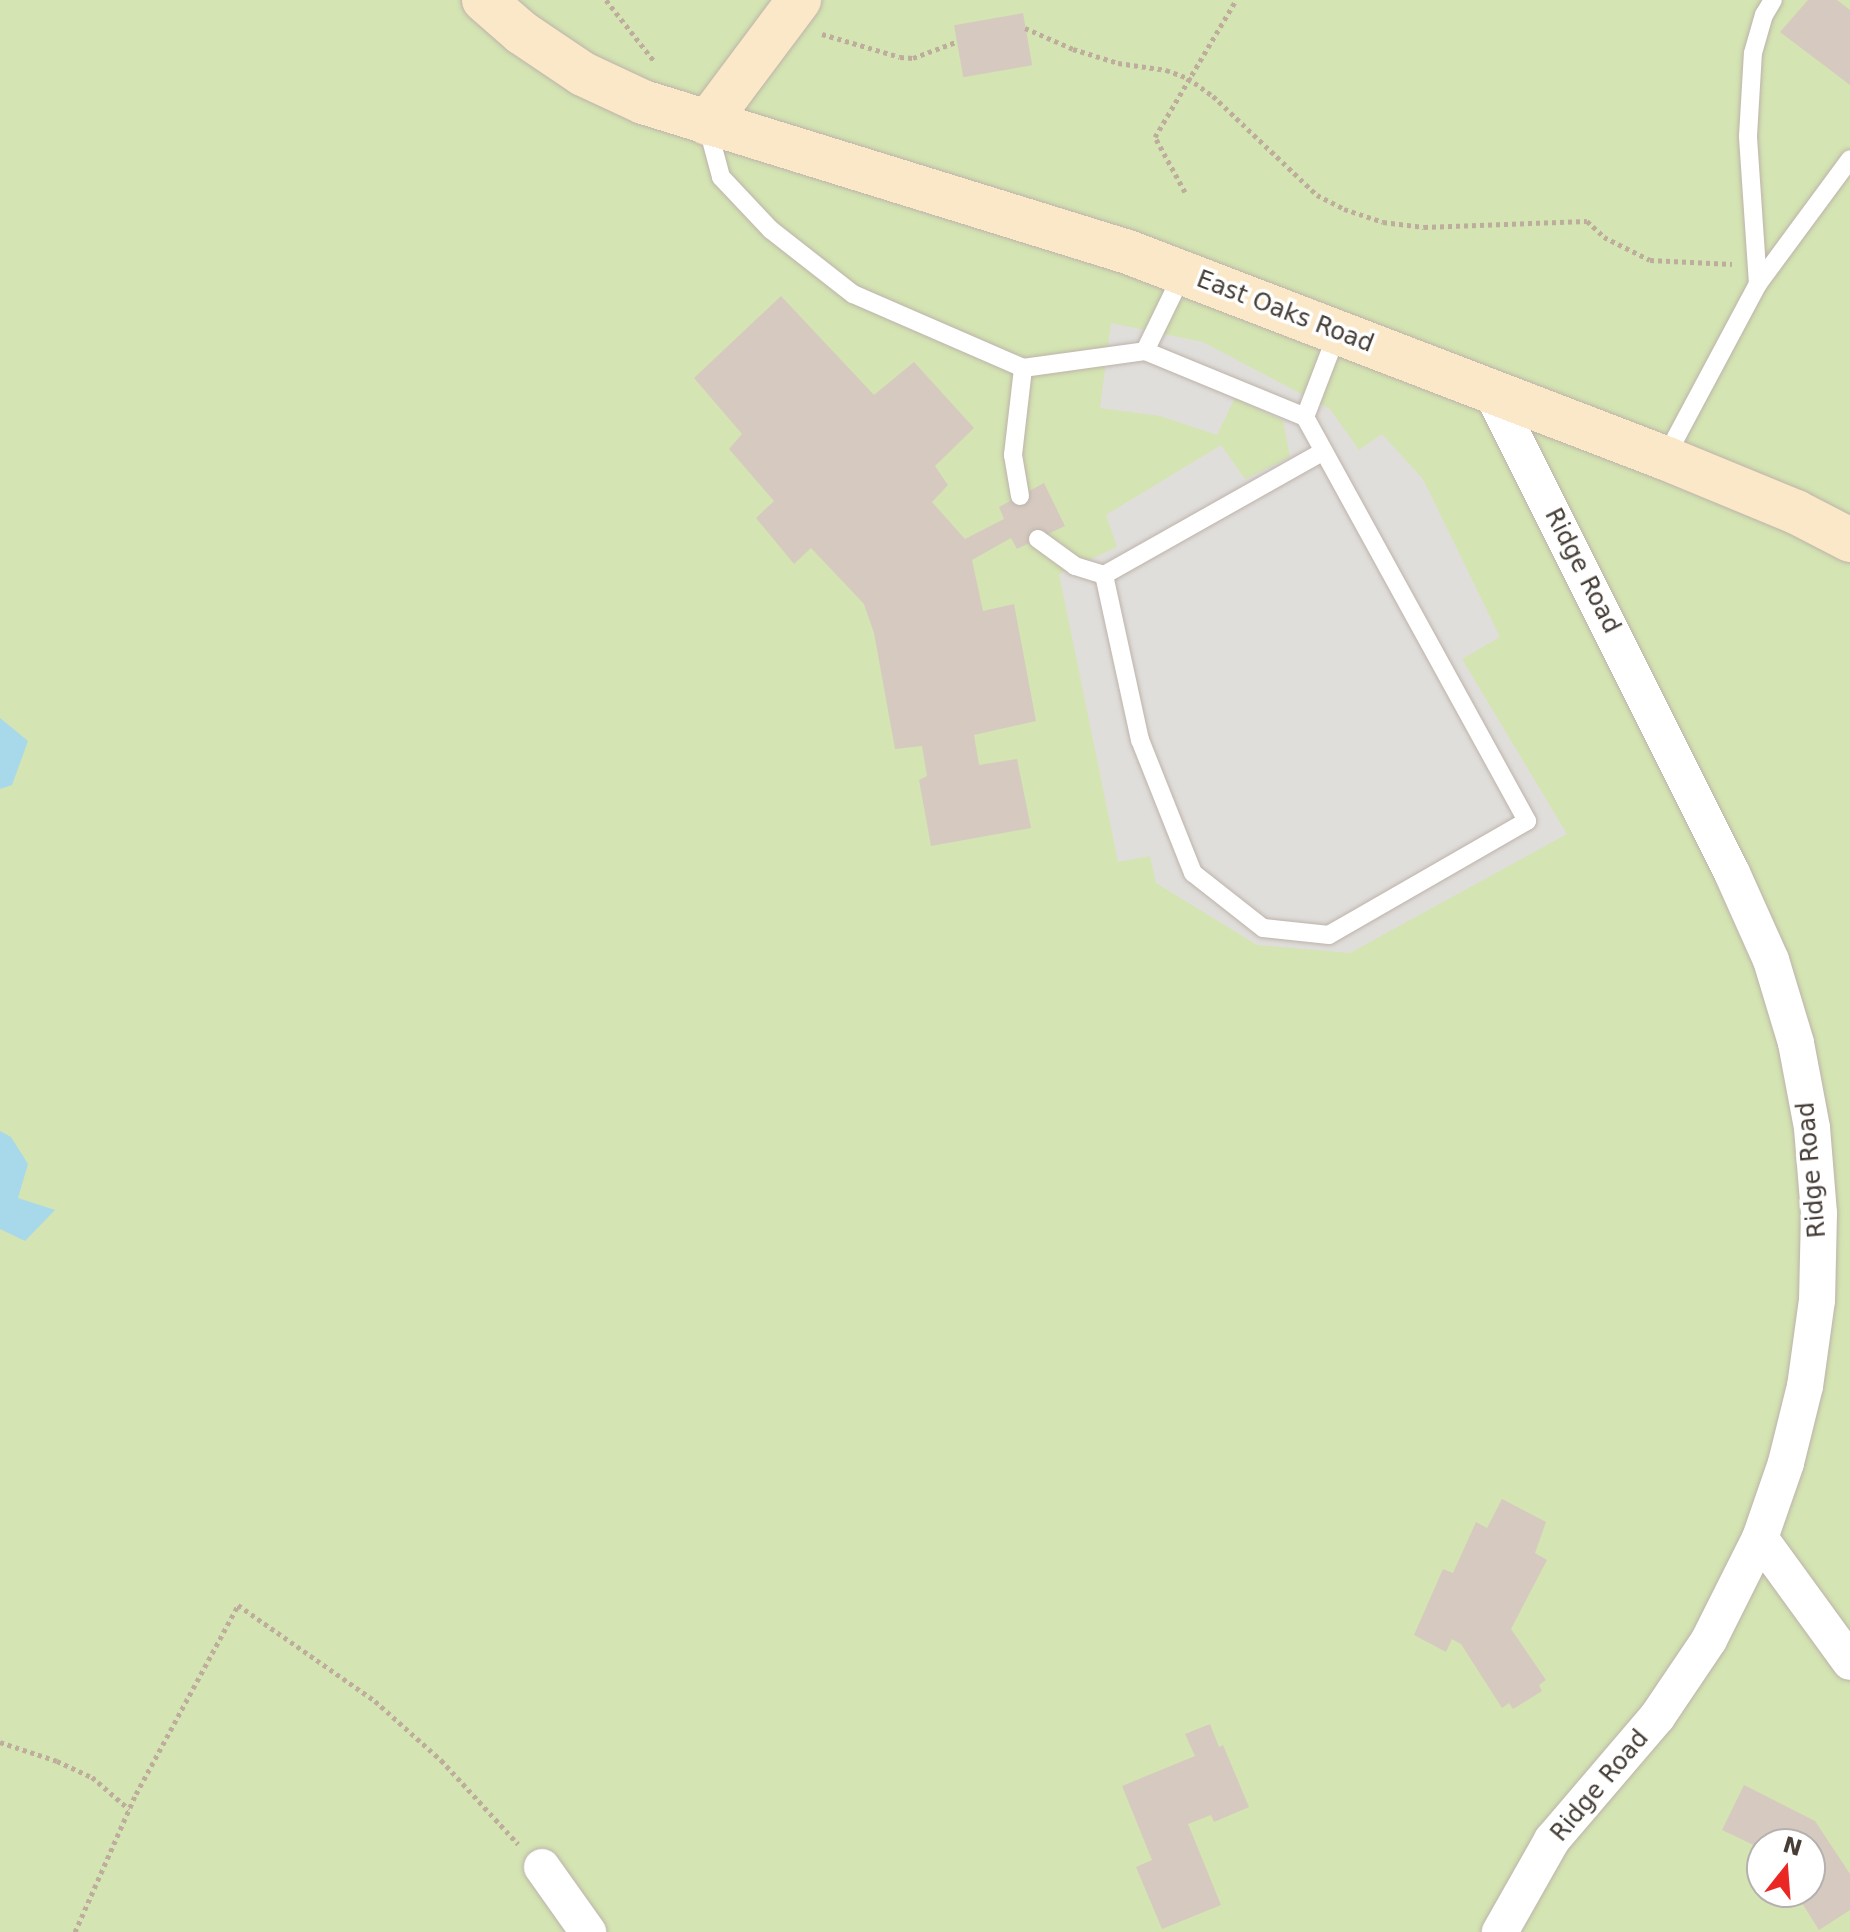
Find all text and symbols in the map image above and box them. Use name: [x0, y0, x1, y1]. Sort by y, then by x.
street label: East Oaks Road: [1192, 265, 1378, 359]
street label: Ridge Road: [1538, 504, 1626, 638]
street label: Ridge Road: [1792, 1101, 1832, 1239]
street label: Ridge Road: [1545, 1724, 1655, 1848]
north arrow: [1746, 1828, 1826, 1908]
text: N: [1780, 1832, 1805, 1861]

